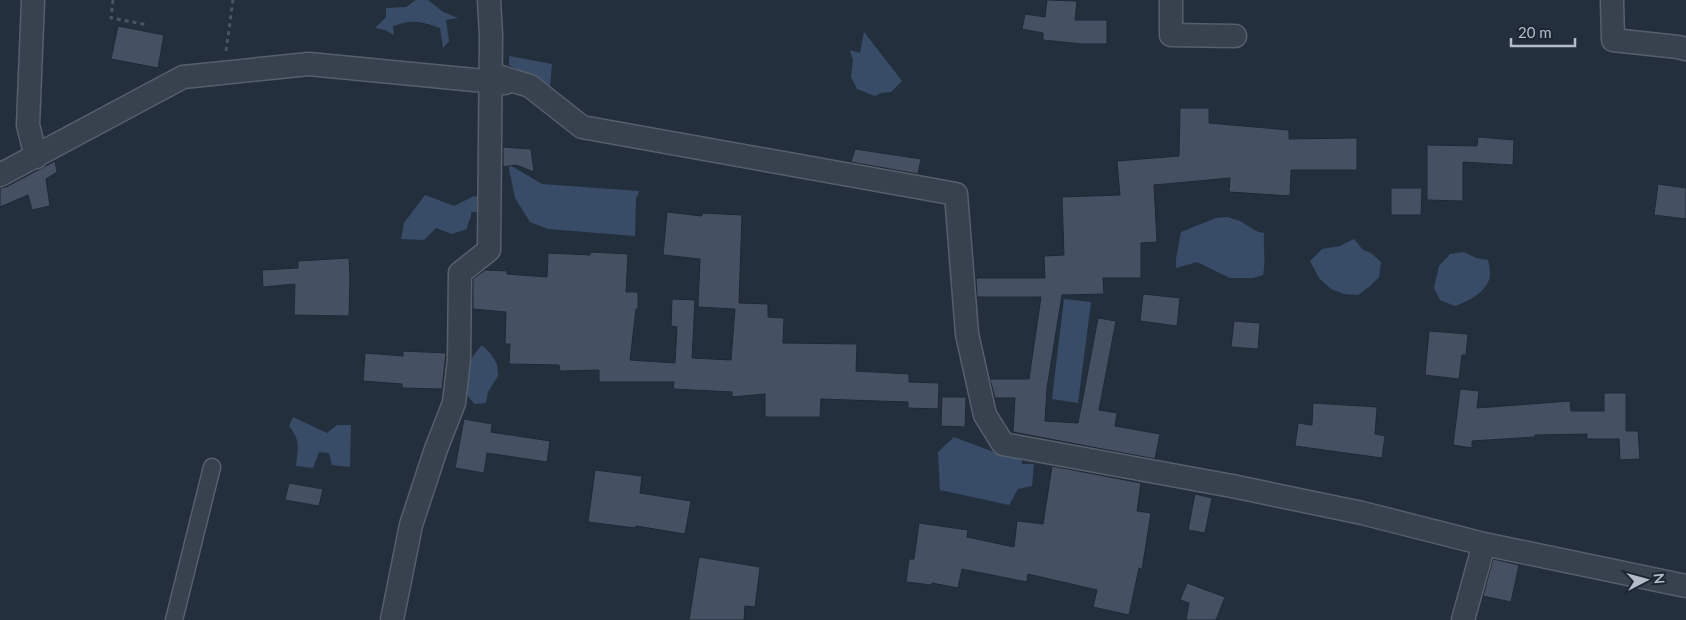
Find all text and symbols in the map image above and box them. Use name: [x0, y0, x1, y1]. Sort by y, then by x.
scale bar: [1511, 15, 1575, 47]
text: 20 m: [1518, 23, 1552, 41]
north arrow: [1621, 555, 1671, 605]
text: N: [1650, 572, 1668, 585]

